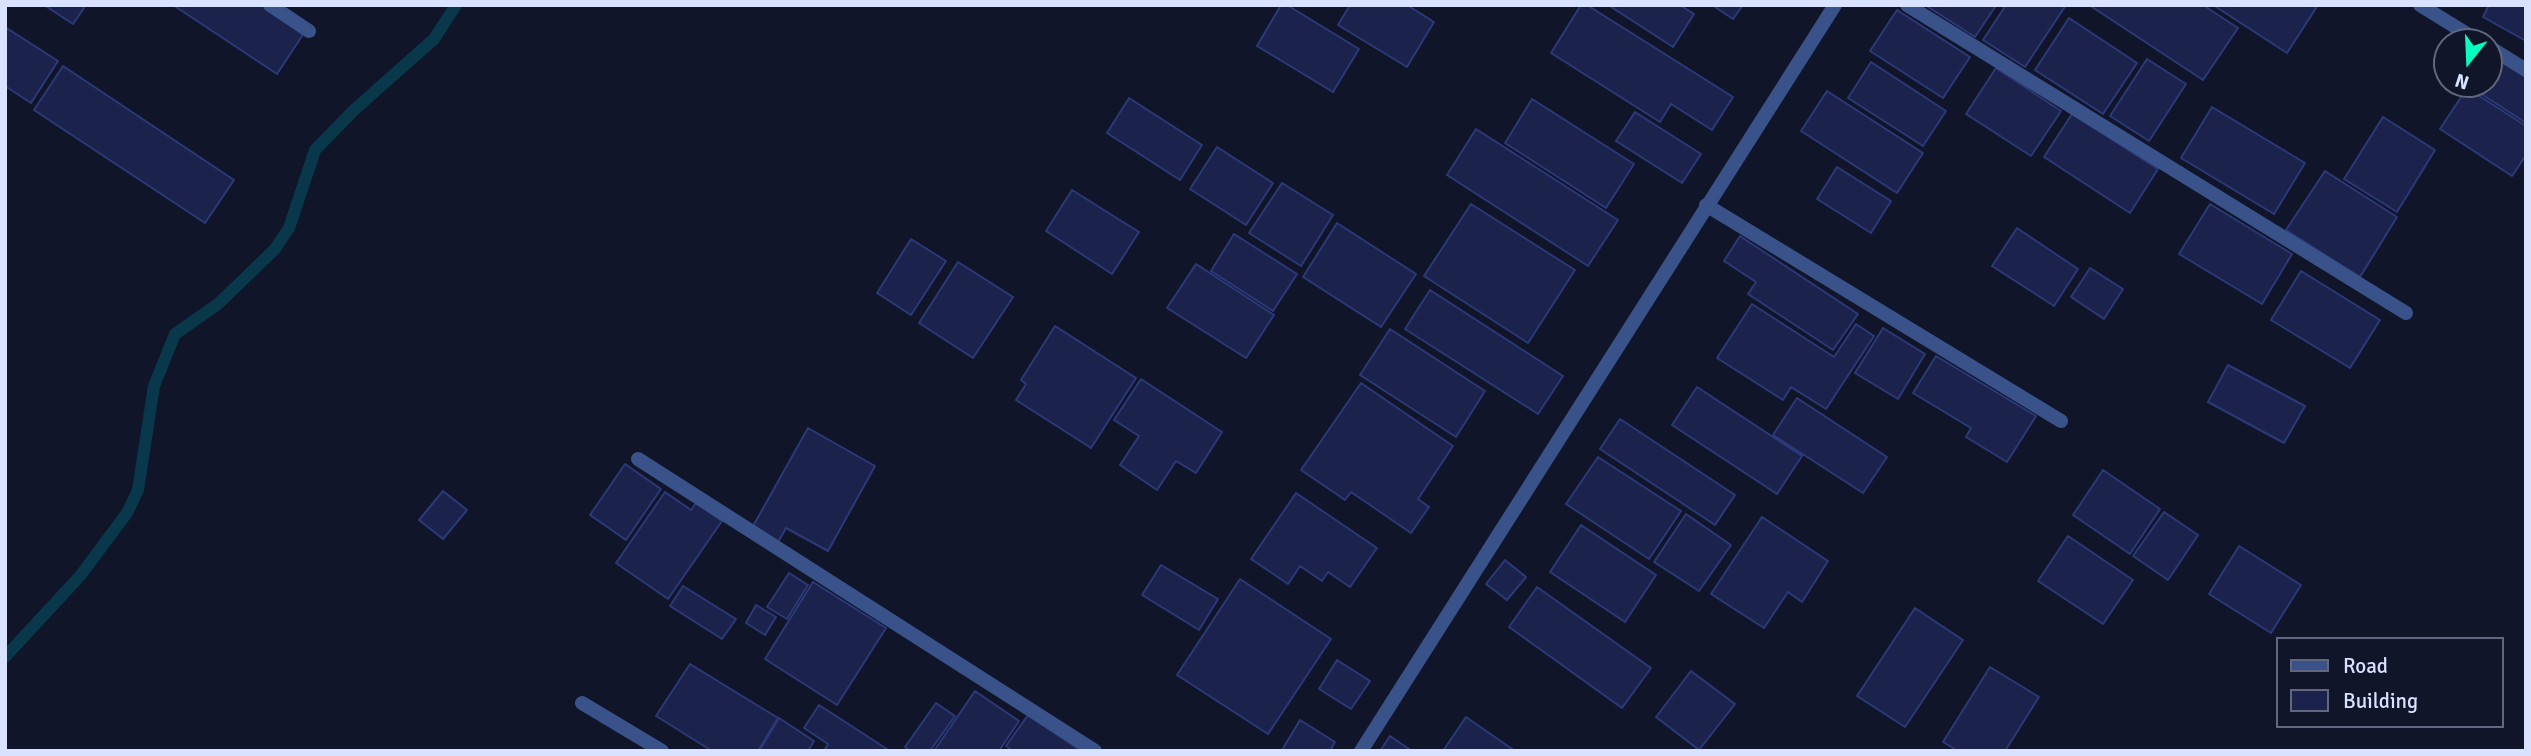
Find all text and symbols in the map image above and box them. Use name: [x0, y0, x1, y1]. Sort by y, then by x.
north arrow: [2433, 28, 2503, 98]
text: N: [2452, 68, 2472, 95]
legend: [2276, 637, 2503, 728]
text: Road: [2343, 653, 2388, 679]
text: Building: [2343, 688, 2418, 714]

